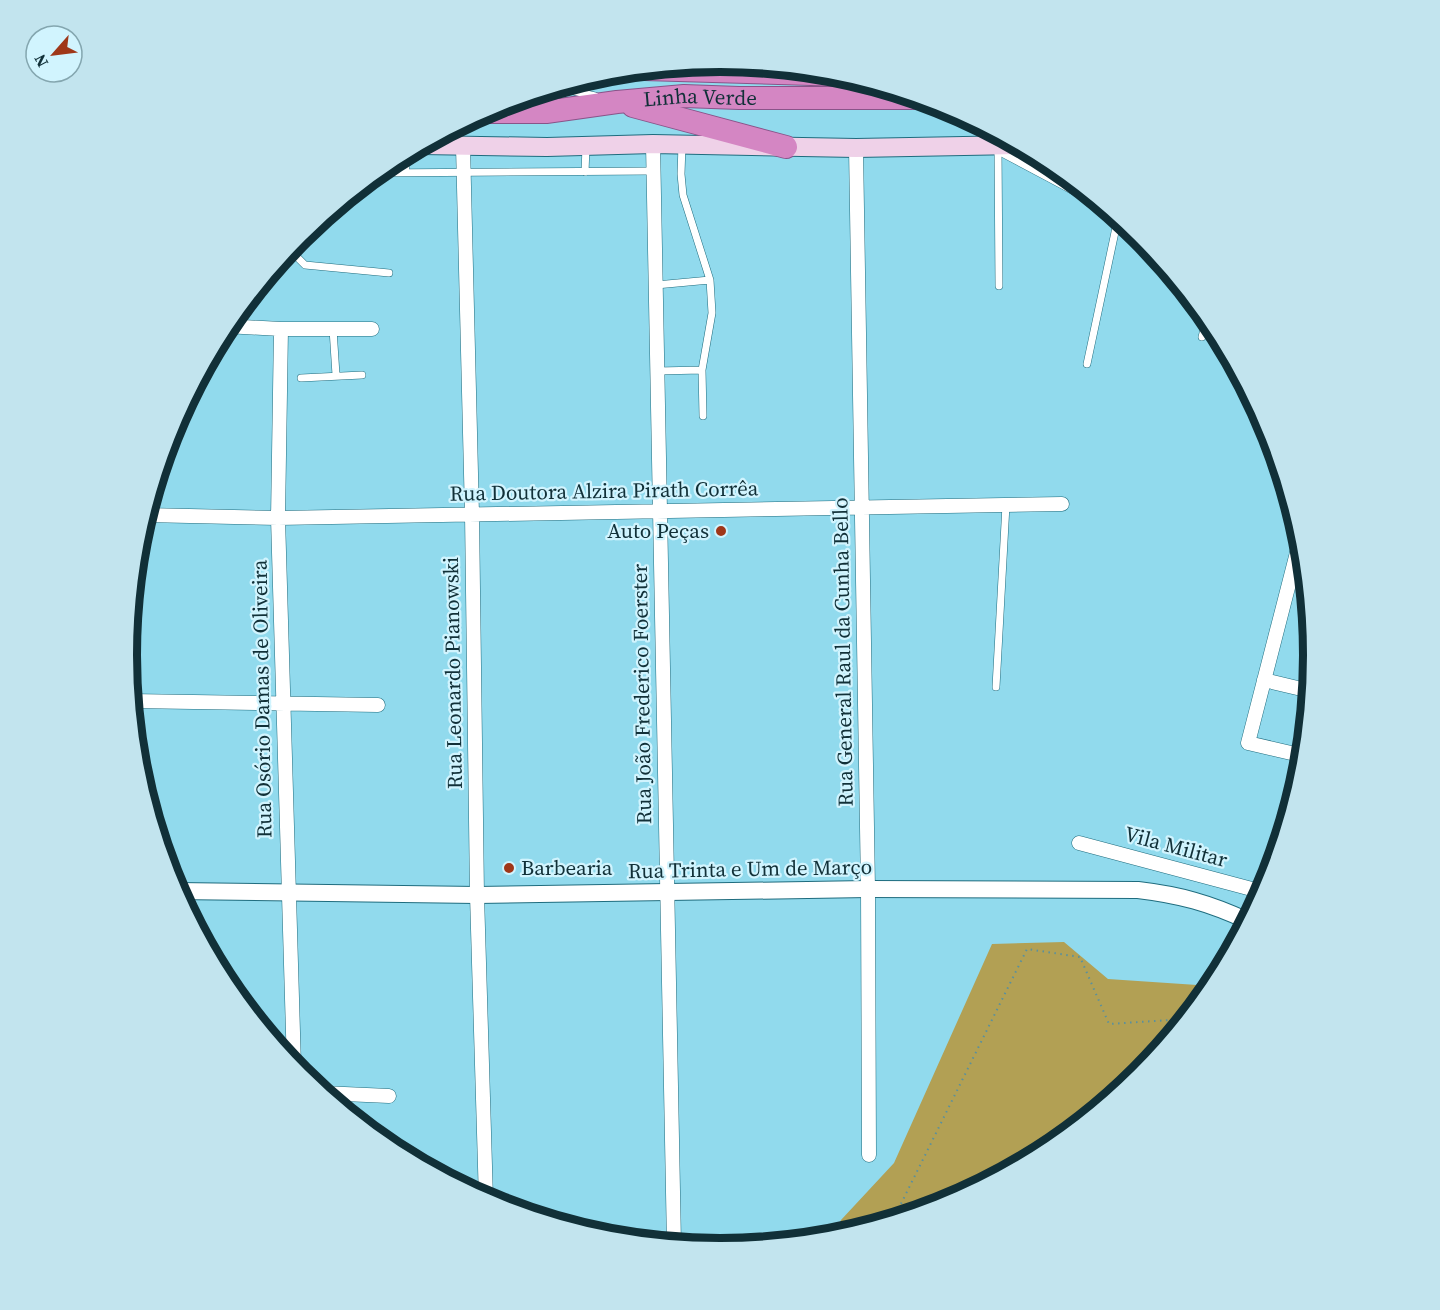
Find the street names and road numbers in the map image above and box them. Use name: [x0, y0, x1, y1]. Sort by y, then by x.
street label: Linha Verde: [642, 81, 757, 114]
street label: Rua Doutora Alzira Pirath Corrêa: [449, 473, 759, 508]
street label: Rua General Raul da Cunha Bello: [825, 497, 860, 807]
street label: Rua Leonardo Pianowski: [436, 557, 469, 789]
street label: Rua Osório Damas de Oliveira: [245, 559, 278, 838]
street label: Rua João Frederico Foerster: [625, 563, 658, 825]
street label: Vila Militar: [1121, 819, 1231, 874]
street label: Rua Trinta e Um de Março: [628, 852, 872, 885]

